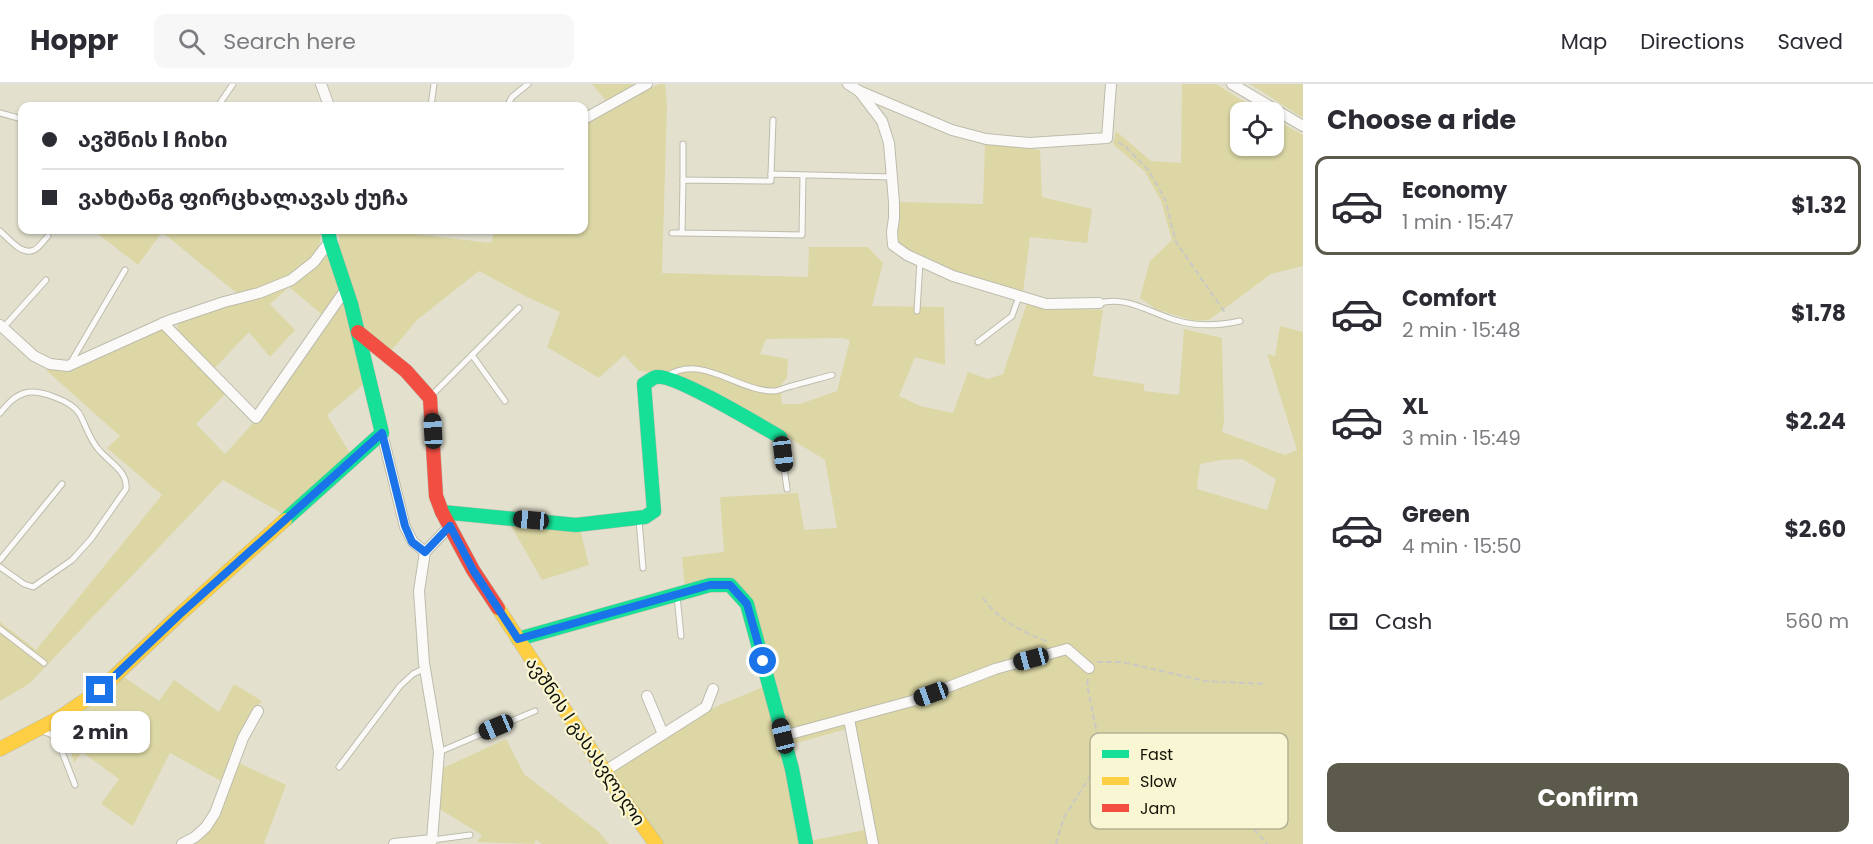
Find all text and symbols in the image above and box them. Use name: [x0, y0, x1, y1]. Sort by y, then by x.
search box: [154, 14, 574, 68]
text: Hoppr: [30, 21, 118, 60]
icon: search: [175, 25, 208, 58]
text: Search here: [223, 26, 356, 57]
text: Map: [1561, 27, 1607, 56]
text: Directions: [1640, 27, 1744, 56]
text: Saved: [1777, 27, 1843, 56]
text: Choose a ride: [1327, 101, 1516, 138]
map controls: [1230, 102, 1284, 156]
button: locate: [1230, 102, 1284, 156]
text: ავშნის I ჩიხი: [78, 124, 228, 155]
text: Economy: [1402, 175, 1507, 206]
icon: car: [1330, 179, 1384, 233]
text: ვახტანგ ფირცხალავას ქუჩა: [78, 182, 408, 213]
text: $1.32: [1791, 190, 1846, 221]
text: 1 min · 15:47: [1402, 208, 1514, 236]
text: Comfort: [1402, 283, 1496, 314]
icon: car: [1330, 287, 1384, 341]
text: $1.78: [1791, 298, 1846, 329]
text: 2 min · 15:48: [1402, 316, 1521, 344]
text: XL: [1402, 391, 1428, 422]
icon: car: [1330, 395, 1384, 449]
text: $2.24: [1785, 406, 1846, 437]
car: [423, 413, 443, 449]
text: 3 min · 15:49: [1402, 424, 1521, 452]
car: [772, 435, 794, 473]
text: Green: [1402, 499, 1470, 530]
icon: car: [1330, 503, 1384, 557]
car: [512, 509, 550, 531]
text: $2.60: [1784, 514, 1846, 545]
text: 4 min · 15:50: [1402, 532, 1522, 560]
icon: cash: [1327, 605, 1360, 638]
text: Cash: [1375, 606, 1432, 637]
text: 560 m: [1785, 607, 1849, 635]
car: [1011, 646, 1051, 672]
route start: [749, 647, 776, 674]
street label: ავშნის I გასასვლელი: [520, 652, 652, 830]
route end: [86, 676, 113, 703]
car: [911, 679, 951, 709]
callout: 2 min: [51, 711, 150, 753]
car: [476, 712, 516, 742]
car: [770, 716, 796, 756]
text: 2 min: [72, 718, 129, 746]
legend: [1090, 733, 1288, 829]
text: Fast: [1140, 743, 1173, 766]
button: Confirm: [1327, 763, 1849, 832]
text: Slow: [1140, 770, 1177, 793]
text: Jam: [1140, 797, 1176, 820]

